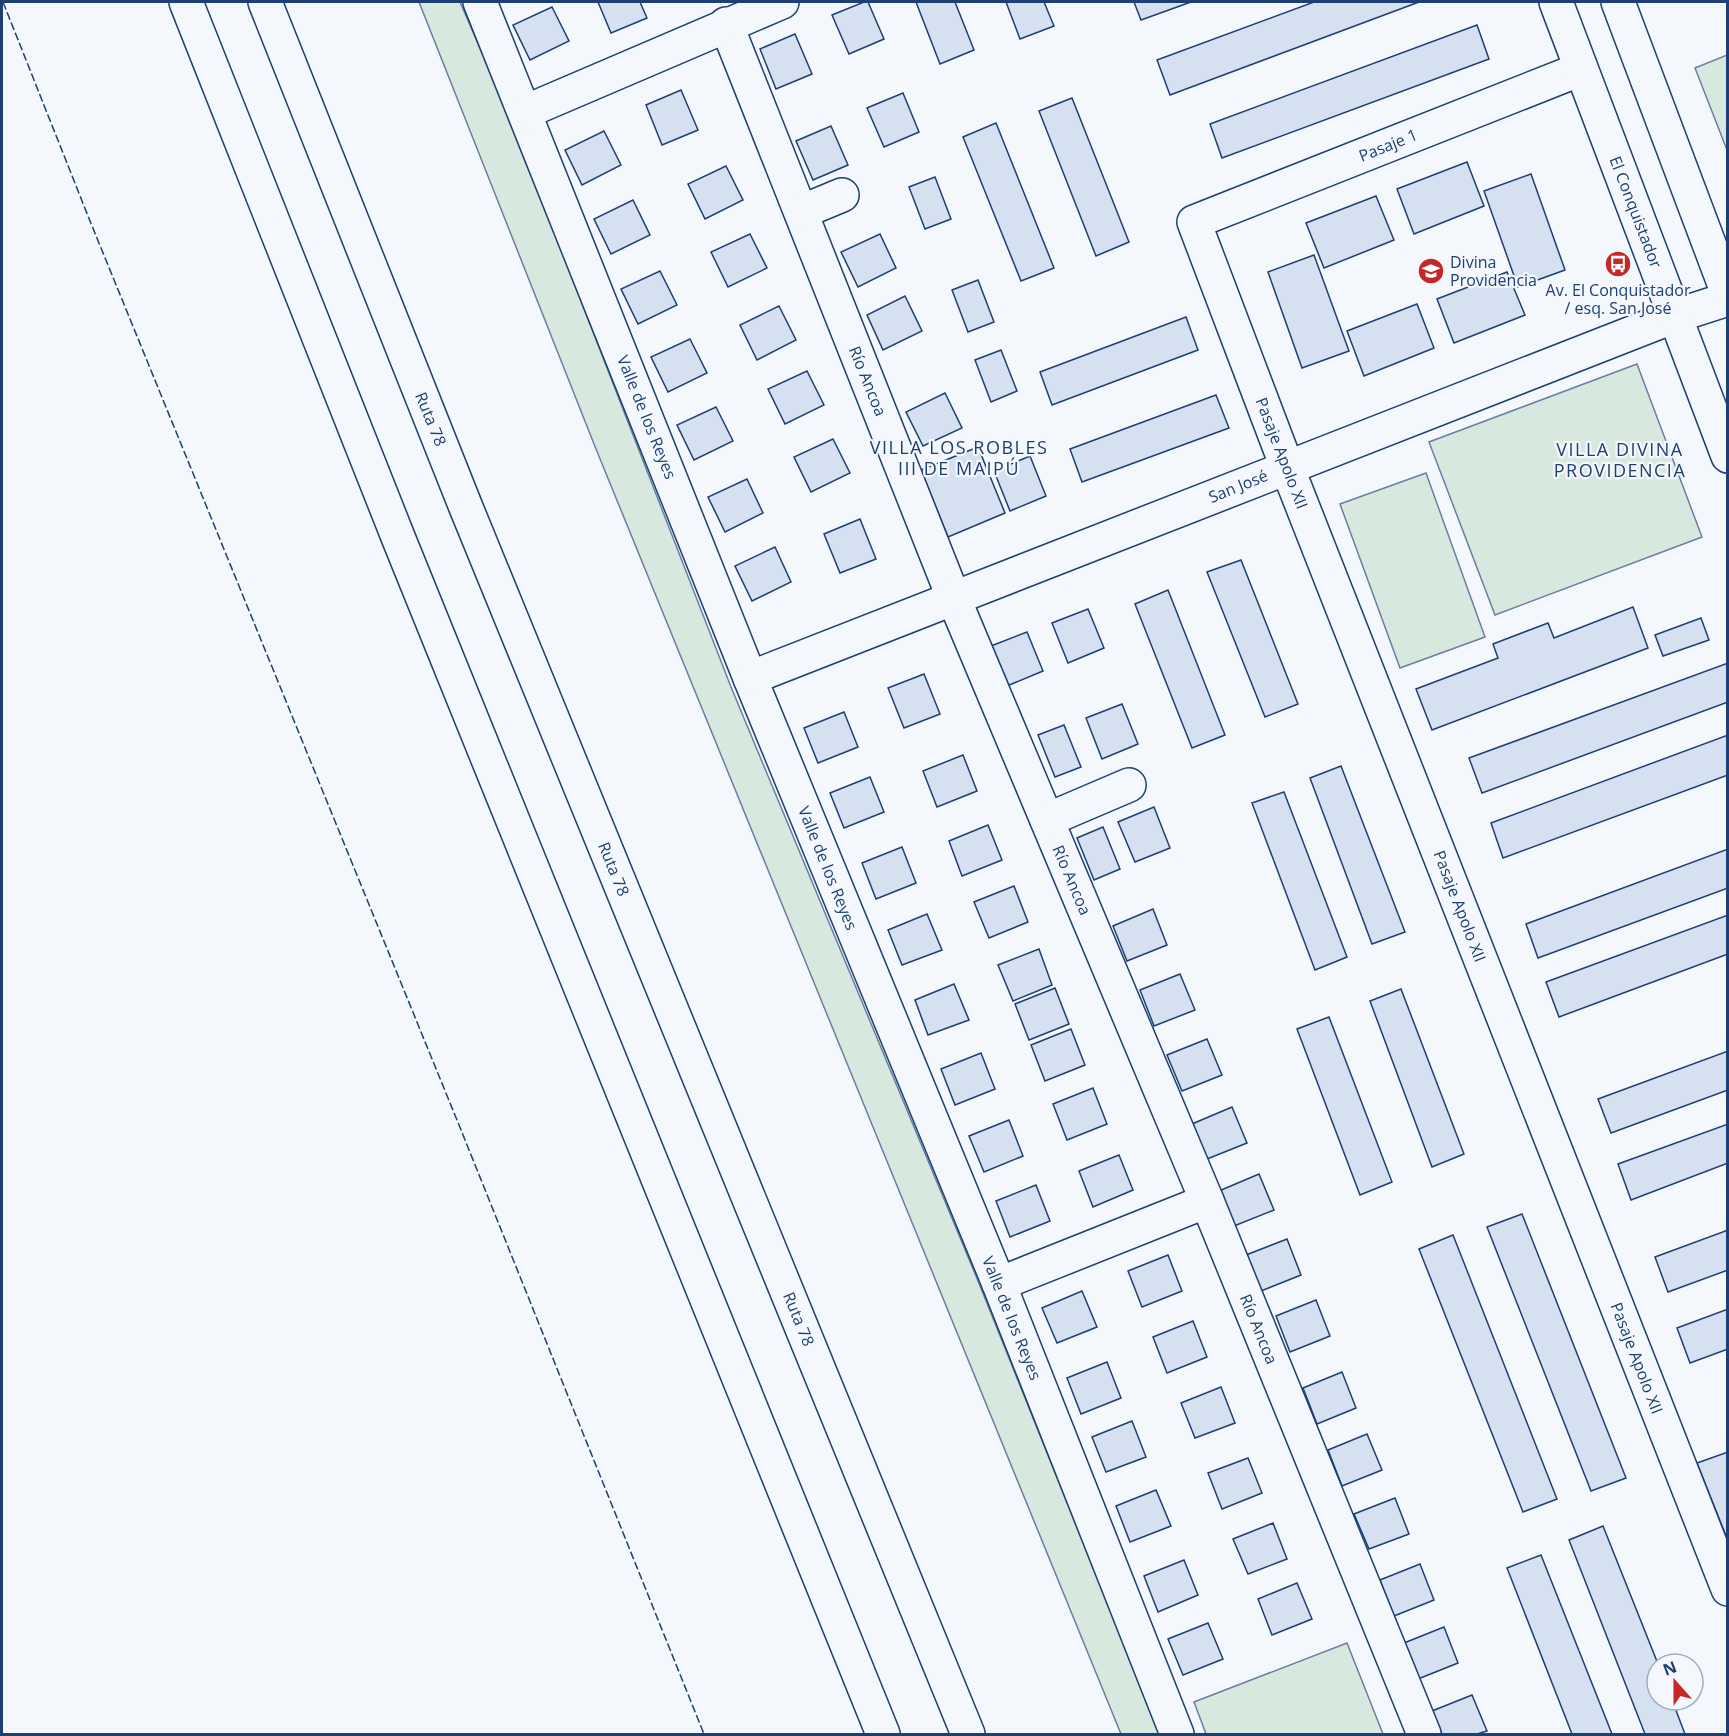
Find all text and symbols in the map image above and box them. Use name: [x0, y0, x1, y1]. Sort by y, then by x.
street label: Pasaje 1: [1355, 123, 1421, 167]
street label: El Conquistador: [1605, 153, 1668, 272]
bus stop icon: Av. El Conquistador / esq. San José: [1603, 249, 1633, 279]
place label: Divina Providencia: [1450, 251, 1537, 291]
school or university icon: Divina Providencia: [1416, 256, 1446, 286]
place label: Av. El Conquistador / esq. San José: [1546, 279, 1691, 319]
street label: Río Ancoa: [844, 343, 892, 419]
street label: Valle de los Reyes: [612, 352, 682, 482]
street label: Ruta 78: [410, 389, 452, 449]
street label: Pasaje Apolo XII: [1251, 394, 1313, 512]
district label: VILLA LOS ROBLES III DE MAIPÚ: [870, 435, 1048, 480]
district label: VILLA DIVINA PROVIDENCIA: [1554, 437, 1686, 482]
street label: San José: [1205, 464, 1271, 508]
street label: Valle de los Reyes: [793, 803, 863, 933]
street label: Ruta 78: [593, 839, 635, 899]
street label: Río Ancoa: [1047, 842, 1097, 918]
street label: Pasaje Apolo XII: [1429, 847, 1491, 965]
street label: Valle de los Reyes: [977, 1253, 1047, 1383]
street label: Ruta 78: [778, 1289, 820, 1349]
street label: Río Ancoa: [1235, 1291, 1283, 1367]
street label: Pasaje Apolo XII: [1606, 1299, 1668, 1417]
north arrow: [1645, 1652, 1705, 1712]
text: N: [1660, 1655, 1680, 1681]

